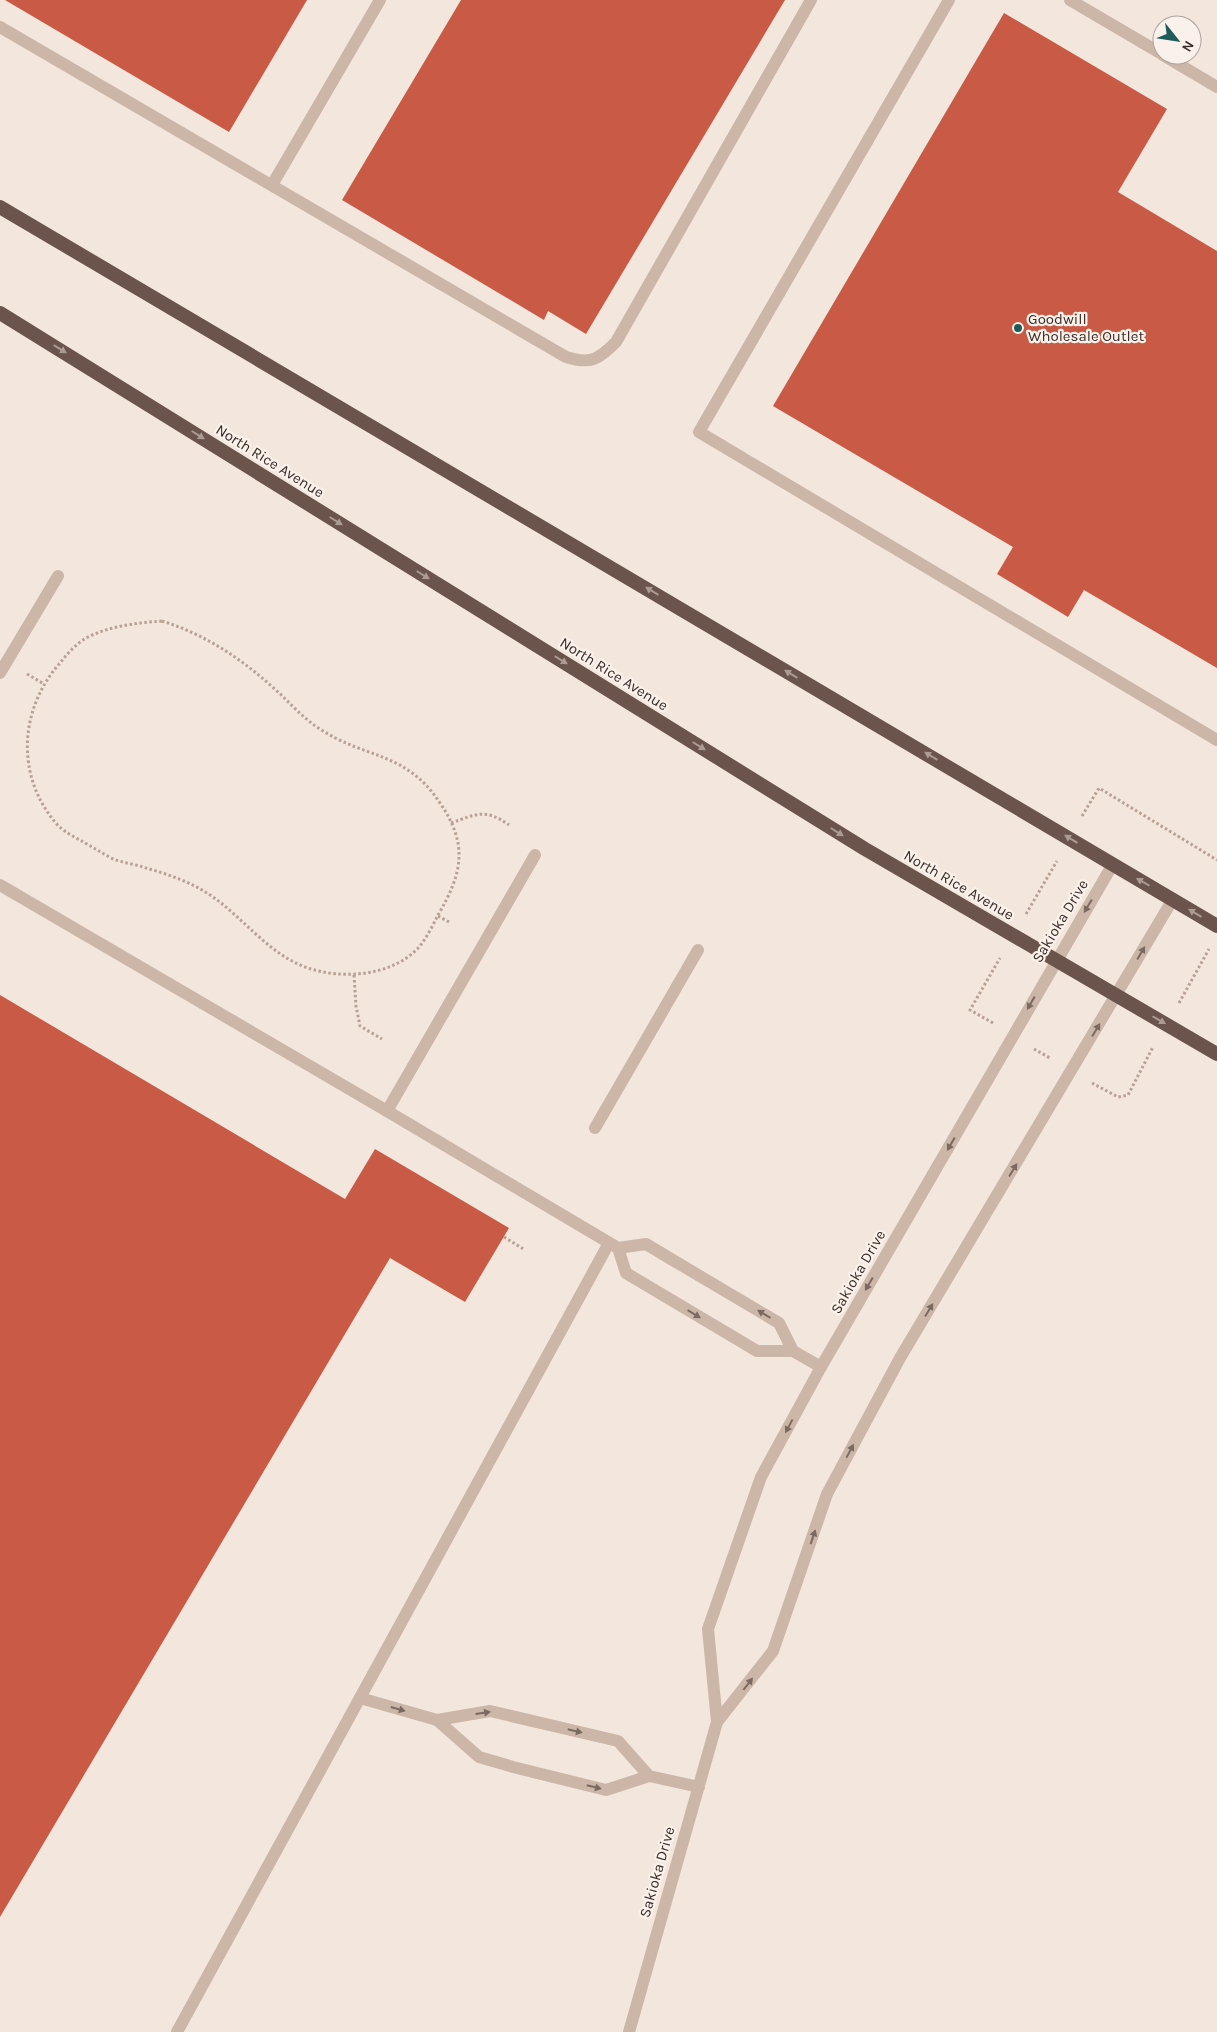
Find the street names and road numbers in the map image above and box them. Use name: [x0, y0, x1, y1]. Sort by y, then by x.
street label: North Rice Avenue: [213, 420, 327, 502]
street label: North Rice Avenue: [557, 633, 671, 715]
street label: North Rice Avenue: [901, 846, 1017, 924]
street label: Sakioka Drive: [1028, 876, 1092, 966]
street label: Sakioka Drive: [827, 1227, 889, 1317]
street label: Sakioka Drive: [635, 1824, 679, 1920]

